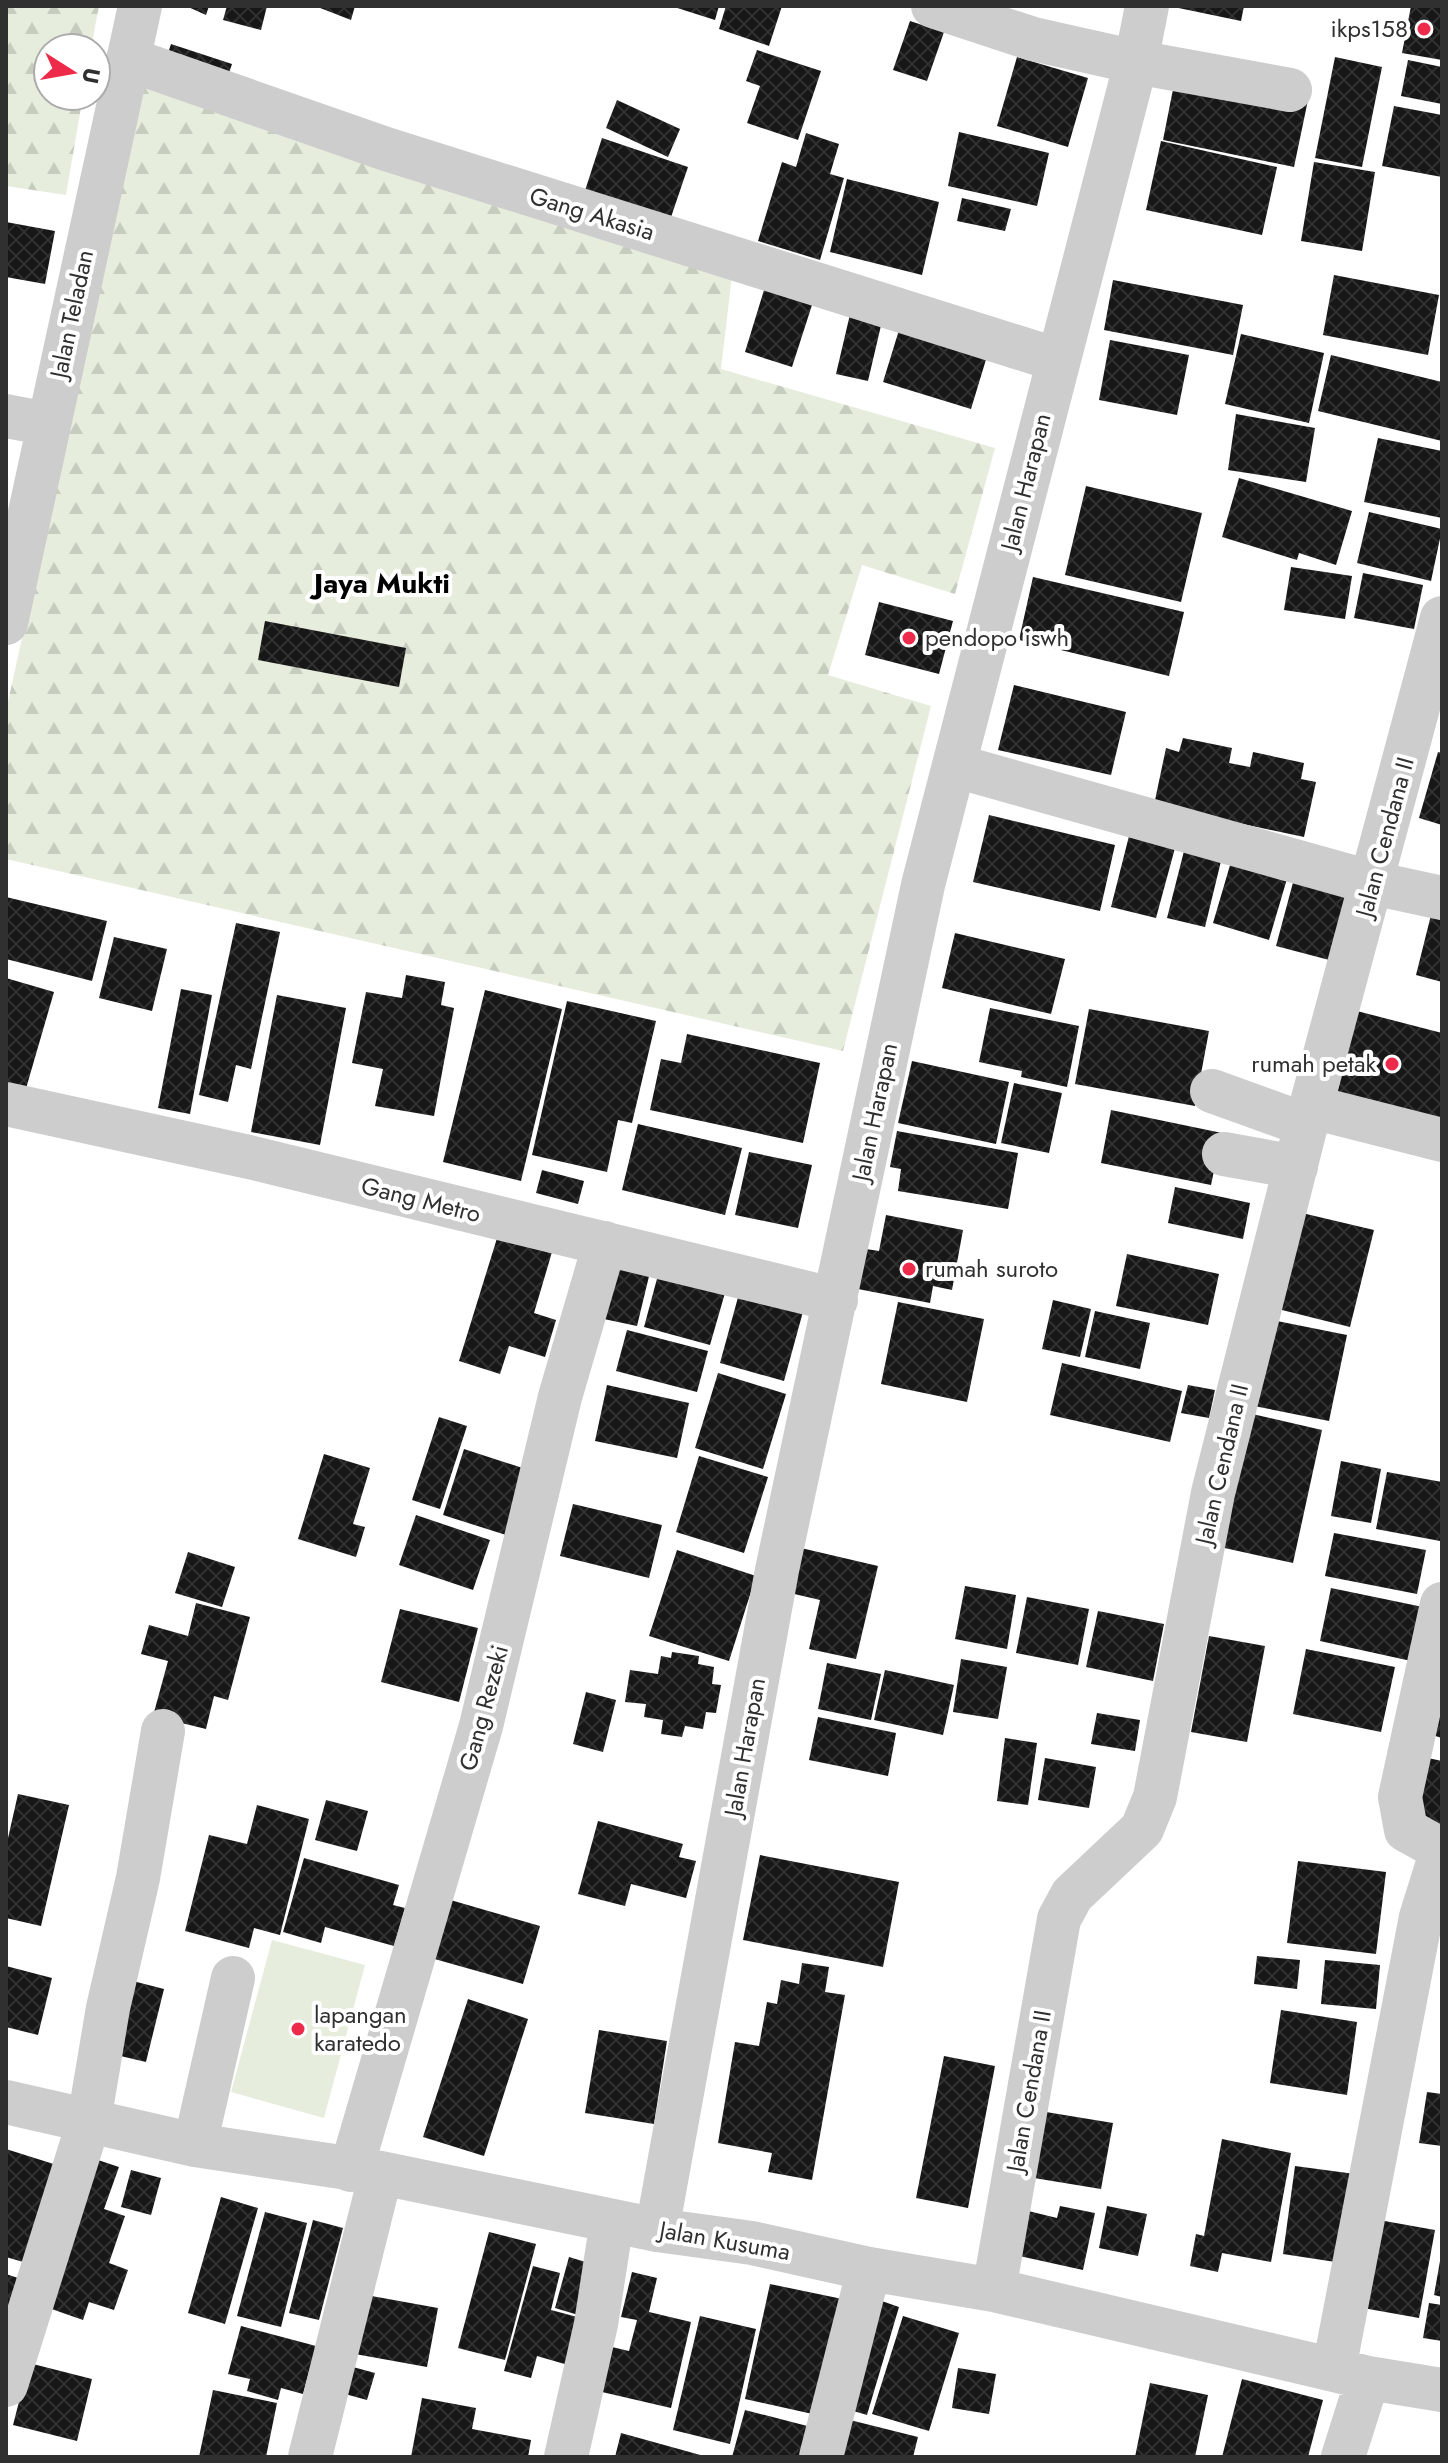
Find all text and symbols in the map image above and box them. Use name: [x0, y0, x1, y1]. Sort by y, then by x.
place label: ikps158: [1330, 11, 1408, 46]
marker: ikps158: [1415, 20, 1433, 38]
north arrow: [32, 32, 112, 112]
text: U: [74, 65, 109, 86]
street label: Gang Akasia: [525, 178, 659, 249]
street label: Jalan Teladan: [40, 247, 102, 384]
street label: Jalan Harapan: [991, 409, 1059, 557]
district label: Jaya Mukti: [309, 563, 450, 604]
place label: pendopo iswh: [925, 620, 1069, 655]
marker: pendopo iswh: [900, 629, 918, 647]
street label: Jalan Cendana II: [1346, 753, 1423, 923]
street label: Jalan Harapan: [842, 1040, 906, 1187]
place label: rumah petak: [1251, 1046, 1376, 1081]
marker: rumah petak: [1383, 1055, 1401, 1073]
street label: Gang Metro: [358, 1168, 485, 1231]
place label: rumah suroto: [925, 1251, 1058, 1286]
marker: rumah suroto: [900, 1260, 918, 1278]
street label: Jalan Cendana II: [1185, 1380, 1257, 1551]
street label: Gang Rezeki: [450, 1641, 517, 1775]
street label: Jalan Harapan: [715, 1675, 774, 1822]
place label: lapangan karatedo: [314, 1997, 407, 2060]
street label: Jalan Cendana II: [997, 2007, 1060, 2178]
marker: lapangan karatedo: [289, 2020, 307, 2038]
street label: Jalan Kusuma: [654, 2211, 793, 2269]

